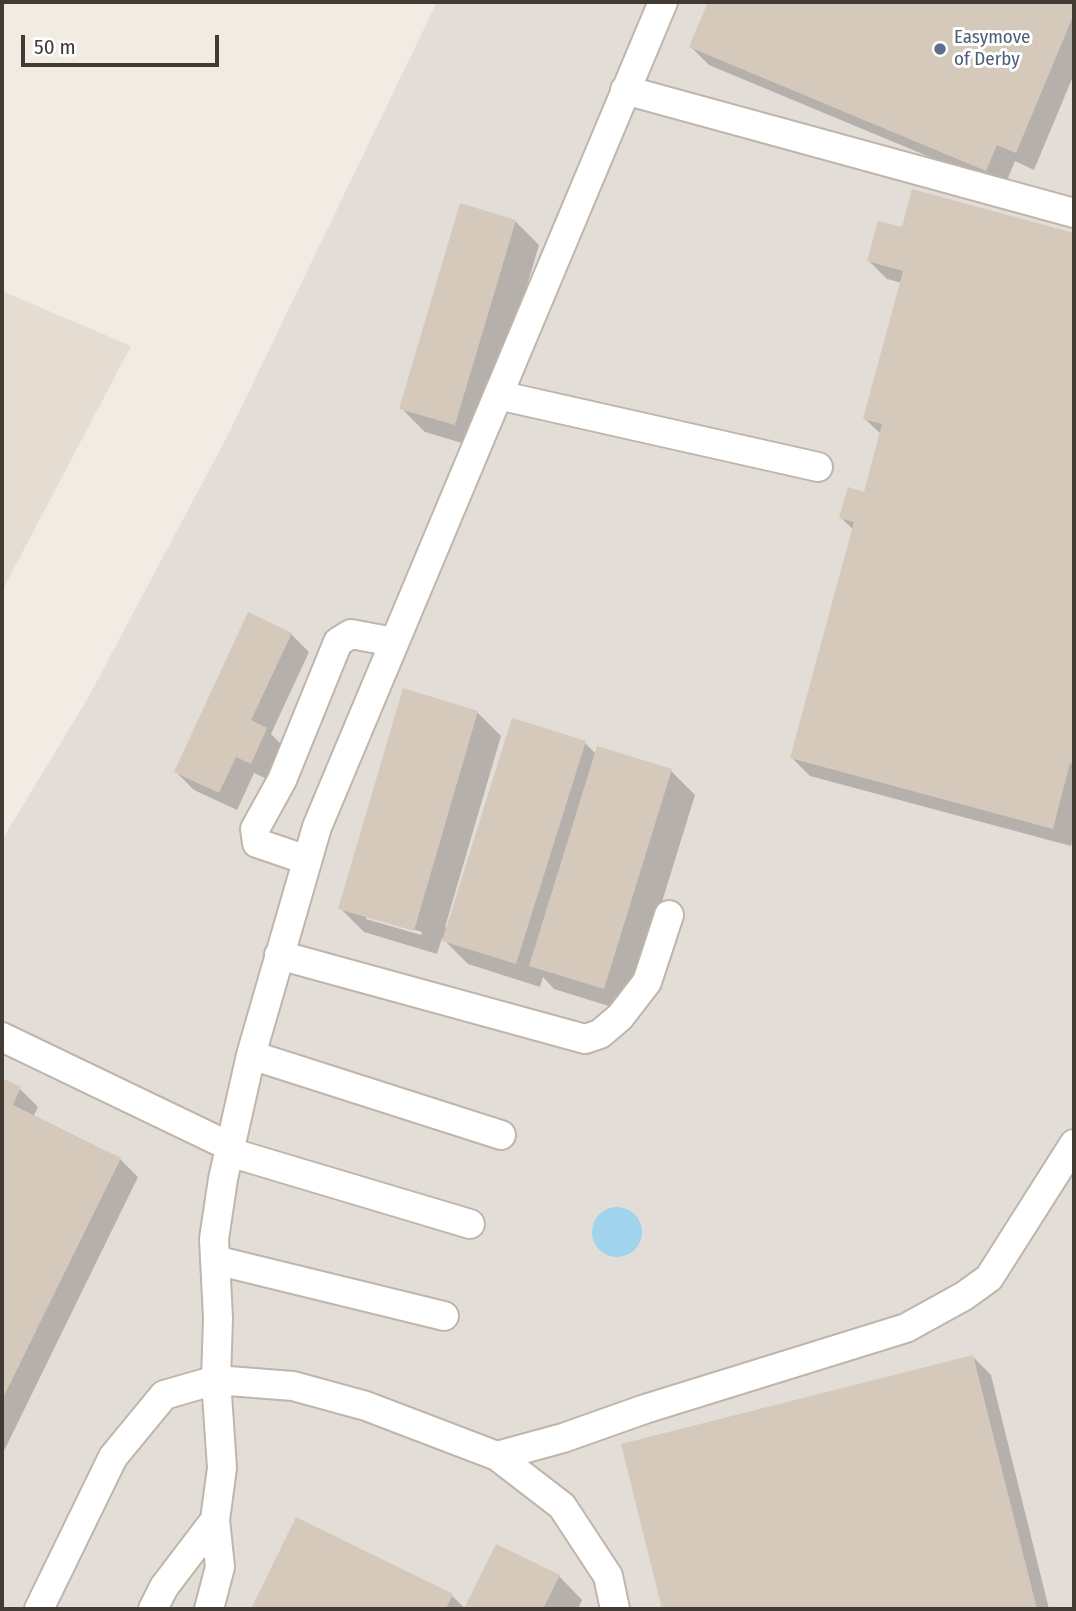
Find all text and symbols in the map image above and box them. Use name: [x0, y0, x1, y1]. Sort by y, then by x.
scale bar: [24, 21, 222, 65]
place label: Easymove of Derby: [954, 27, 1030, 71]
text: 50 m: [34, 34, 76, 60]
marker: Easymove of Derby: [932, 41, 948, 57]

